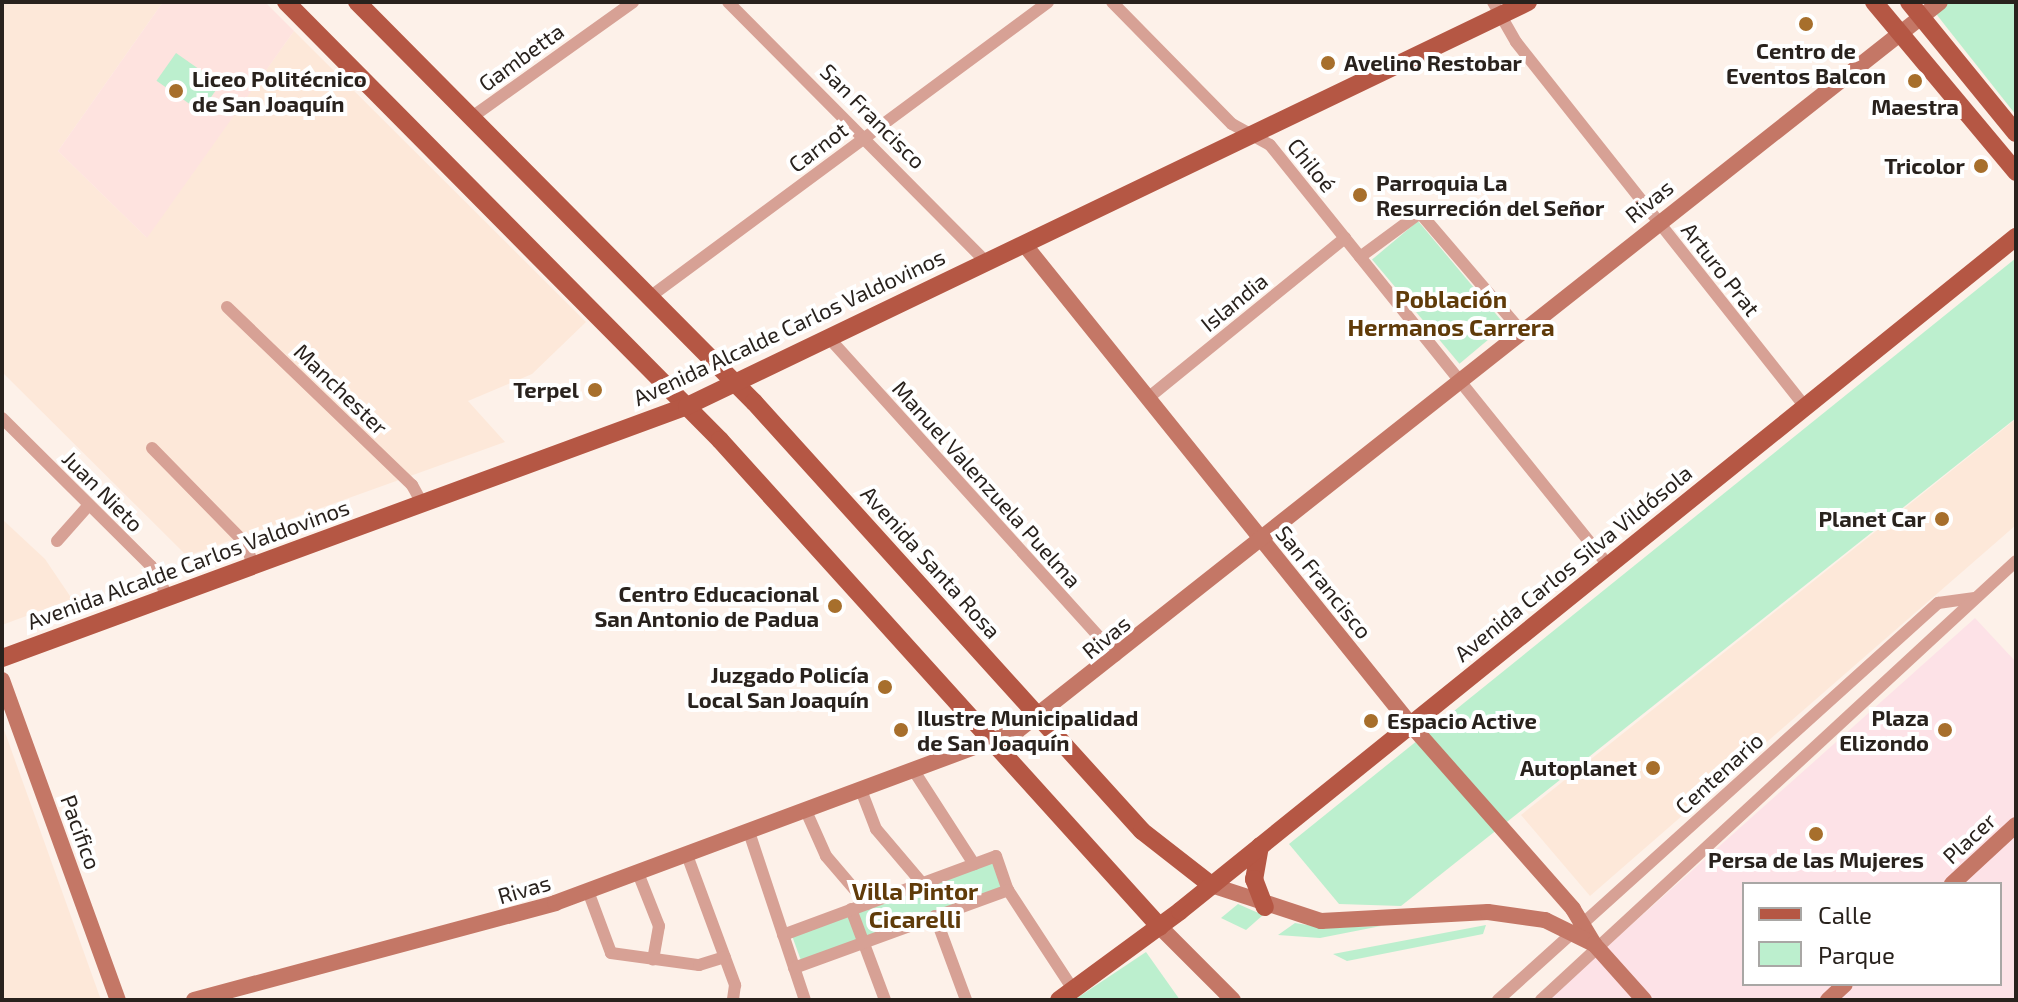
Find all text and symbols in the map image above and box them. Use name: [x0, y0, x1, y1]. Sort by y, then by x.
marker: Centro de Eventos Balcon: [1797, 15, 1815, 33]
street label: Gambetta: [473, 17, 569, 97]
place label: Centro de Eventos Balcon: [1726, 37, 1886, 88]
place label: Avelino Restobar: [1344, 50, 1522, 76]
marker: Avelino Restobar: [1319, 54, 1337, 72]
street label: San Francisco: [815, 58, 931, 174]
place label: Liceo Politécnico de San Joaquín: [192, 65, 367, 116]
marker: Maestra: [1906, 72, 1924, 90]
marker: Liceo Politécnico de San Joaquín: [167, 82, 185, 100]
place label: Maestra: [1871, 94, 1959, 120]
street label: Carnot: [783, 116, 853, 178]
street label: Chiloé: [1282, 133, 1342, 197]
place label: Tricolor: [1884, 153, 1965, 179]
marker: Tricolor: [1972, 157, 1990, 175]
place label: Parroquia La Resurreción del Señor: [1376, 169, 1605, 220]
street label: Rivas: [1620, 174, 1678, 228]
marker: Parroquia La Resurreción del Señor: [1351, 186, 1369, 204]
street label: Arturo Prat: [1676, 217, 1766, 321]
street label: Avenida Alcalde Carlos Valdovinos: [629, 243, 949, 411]
street label: Islandia: [1195, 267, 1273, 337]
district label: Población Hermanos Carrera: [1347, 285, 1555, 341]
street label: Manchester: [289, 338, 393, 440]
street label: Manuel Valenzuela Puelma: [887, 375, 1087, 593]
place label: Terpel: [513, 377, 579, 403]
marker: Terpel: [586, 381, 604, 399]
street label: Juan Nieto: [57, 445, 149, 537]
street label: Avenida Carlos Silva Vildósola: [1449, 459, 1697, 667]
street label: Avenida Santa Rosa: [856, 480, 1006, 644]
street label: Avenida Alcalde Carlos Valdovinos: [23, 493, 353, 635]
place label: Planet Car: [1818, 506, 1926, 532]
marker: Planet Car: [1933, 510, 1951, 528]
street label: San Francisco: [1270, 520, 1378, 644]
place label: Centro Educacional San Antonio de Padua: [594, 580, 819, 632]
marker: Centro Educacional San Antonio de Padua: [826, 597, 844, 615]
street label: Rivas: [1077, 610, 1135, 664]
place label: Juzgado Policía Local San Joaquín: [686, 661, 869, 712]
marker: Juzgado Policía Local San Joaquín: [876, 678, 894, 696]
place label: Ilustre Municipalidad de San Joaquín: [917, 704, 1138, 756]
place label: Plaza Elizondo: [1839, 704, 1929, 756]
place label: Espacio Active: [1387, 708, 1537, 734]
marker: Espacio Active: [1362, 712, 1380, 730]
marker: Ilustre Municipalidad de San Joaquín: [892, 721, 910, 739]
marker: Plaza Elizondo: [1936, 721, 1954, 739]
street label: Centenario: [1670, 727, 1768, 819]
place label: Autoplanet: [1520, 755, 1637, 781]
marker: Autoplanet: [1644, 759, 1662, 777]
street label: Pacifico: [55, 791, 107, 873]
street label: Placer: [1937, 807, 2001, 869]
marker: Persa de las Mujeres: [1807, 825, 1825, 843]
place label: Persa de las Mujeres: [1708, 847, 1924, 873]
street label: Rivas: [494, 869, 554, 909]
district label: Villa Pintor Cicarelli: [852, 877, 978, 933]
legend: [1742, 882, 2002, 986]
text: Calle: [1818, 900, 1872, 929]
text: Parque: [1818, 940, 1895, 969]

